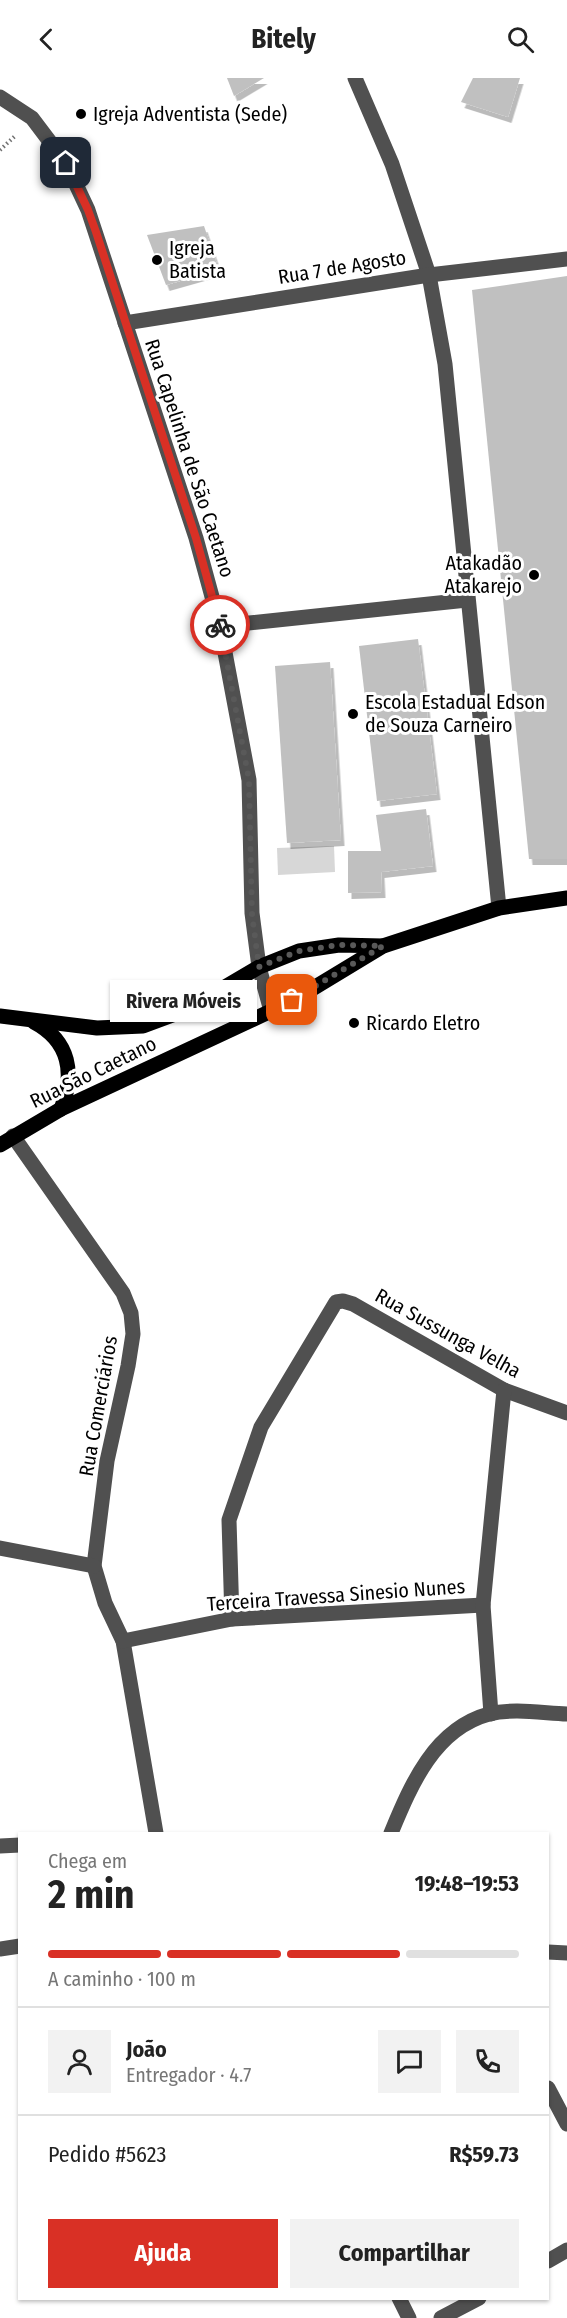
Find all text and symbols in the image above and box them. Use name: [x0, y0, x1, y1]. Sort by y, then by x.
icon: back: [30, 23, 63, 56]
text: Bitely: [251, 23, 316, 55]
icon: search: [504, 23, 537, 56]
place label: Igreja Adventista (Sede): [93, 102, 287, 126]
marker: Igreja Adventista (Sede): [74, 107, 88, 121]
pin: [40, 137, 91, 188]
icon: home: [49, 146, 82, 179]
place label: Igreja Batista: [169, 236, 226, 283]
street label: Rua 7 de Agosto: [276, 245, 408, 289]
marker: Igreja Batista: [150, 253, 164, 267]
street label: Rua Capelinha de São Caetano: [140, 336, 240, 580]
place label: Atakadão Atakarejo: [445, 551, 522, 598]
marker: Atakadão Atakarejo: [527, 568, 541, 582]
courier: [190, 595, 250, 655]
icon: bike: [204, 609, 237, 642]
place label: Escola Estadual Edson de Souza Carneiro: [365, 690, 545, 737]
marker: Escola Estadual Edson de Souza Carneiro: [346, 707, 360, 721]
pin: [266, 974, 317, 1025]
callout: Rivera Móveis: [109, 979, 256, 1021]
icon: bag: [275, 983, 308, 1016]
text: Rivera Móveis: [126, 989, 241, 1013]
place label: Ricardo Eletro: [366, 1011, 480, 1035]
marker: Ricardo Eletro: [347, 1016, 361, 1030]
street label: Rua São Caetano: [26, 1031, 160, 1113]
street label: Rua Sussunga Velha: [371, 1283, 525, 1383]
street label: Rua Comerciários: [74, 1334, 122, 1478]
street label: Terceira Travessa Sinesio Nunes: [206, 1574, 466, 1616]
text: Chega em: [48, 1849, 127, 1873]
text: 19:48–19:53: [415, 1870, 519, 1897]
text: 2 min: [48, 1872, 134, 1918]
text: A caminho · 100 m: [48, 1967, 196, 1991]
button: person: [48, 2030, 111, 2093]
button: chat: [378, 2030, 441, 2093]
button: phone: [456, 2030, 519, 2093]
text: João: [126, 2036, 167, 2063]
text: Entregador · 4.7: [126, 2063, 251, 2087]
text: Pedido #5623: [48, 2141, 166, 2168]
text: R$59.73: [449, 2141, 519, 2168]
button: Ajuda: [48, 2219, 278, 2288]
button: Compartilhar: [290, 2219, 519, 2288]

